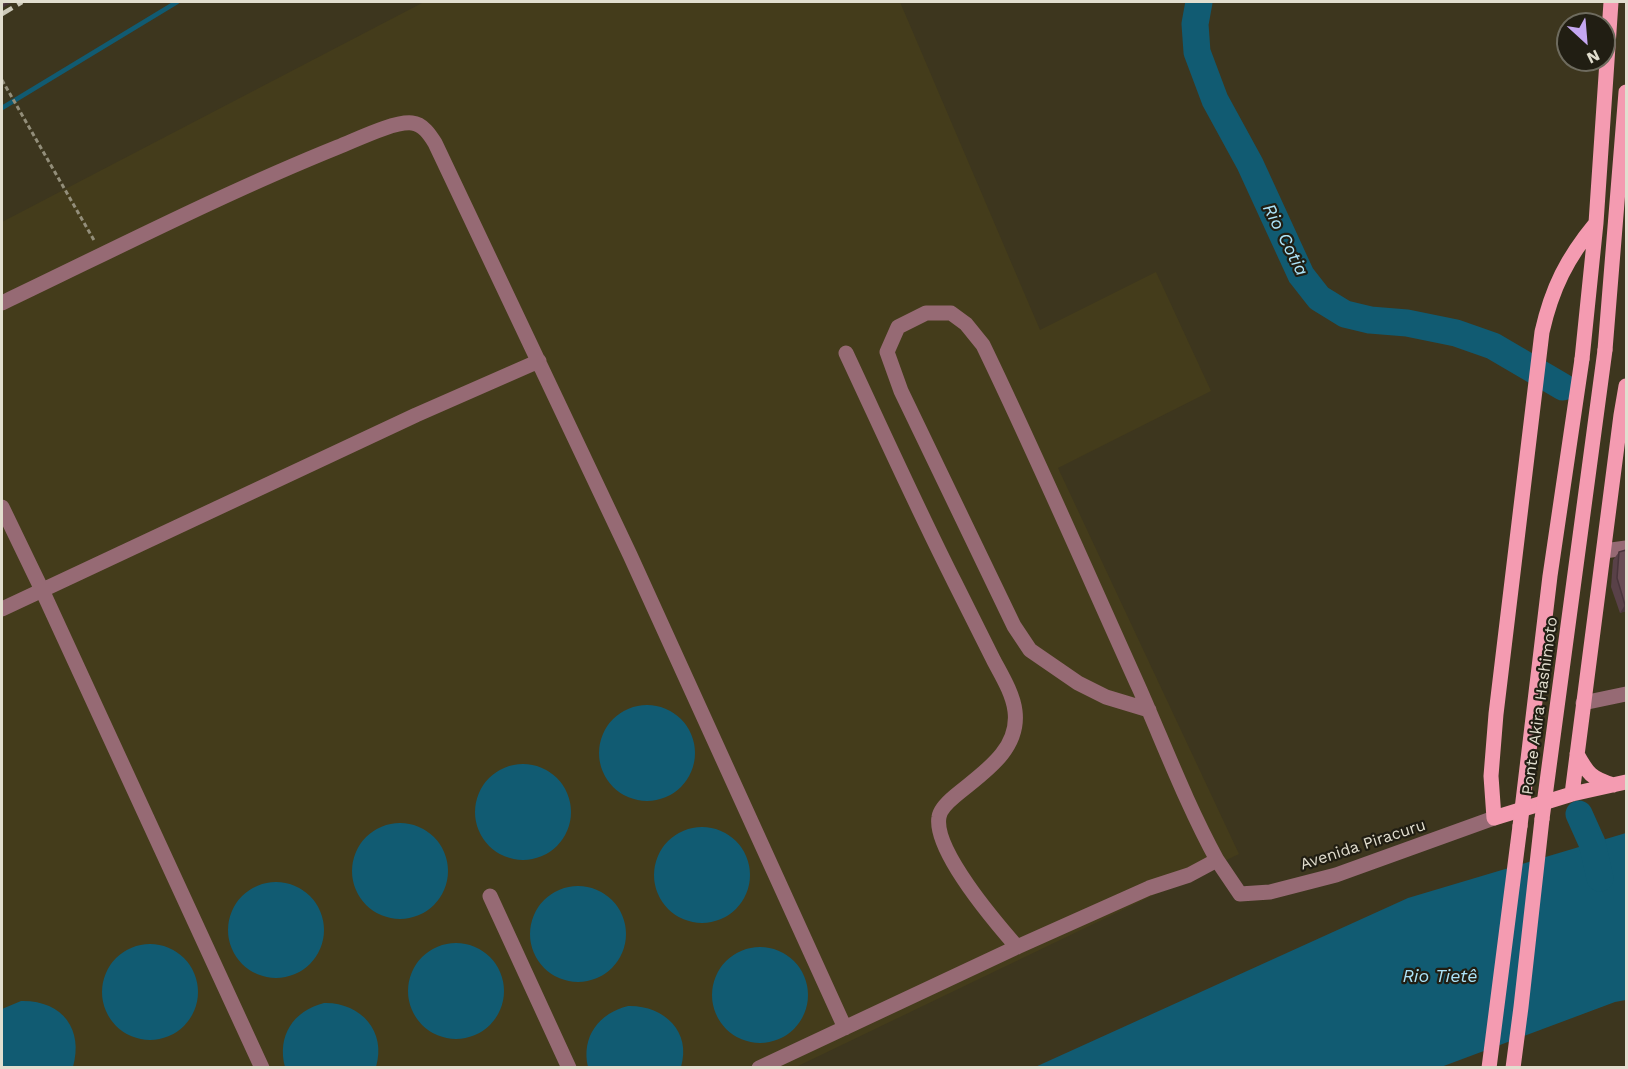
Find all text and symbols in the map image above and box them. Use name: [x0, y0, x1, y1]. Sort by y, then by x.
north arrow: [1556, 12, 1616, 72]
text: N: [1584, 46, 1603, 68]
water label: Rio Cotia: [1258, 200, 1312, 280]
street label: Ponte Akira Hashimoto: [1518, 616, 1562, 796]
street label: Avenida Piracuru: [1298, 816, 1428, 874]
water label: Rio Tietê: [1402, 966, 1478, 988]

